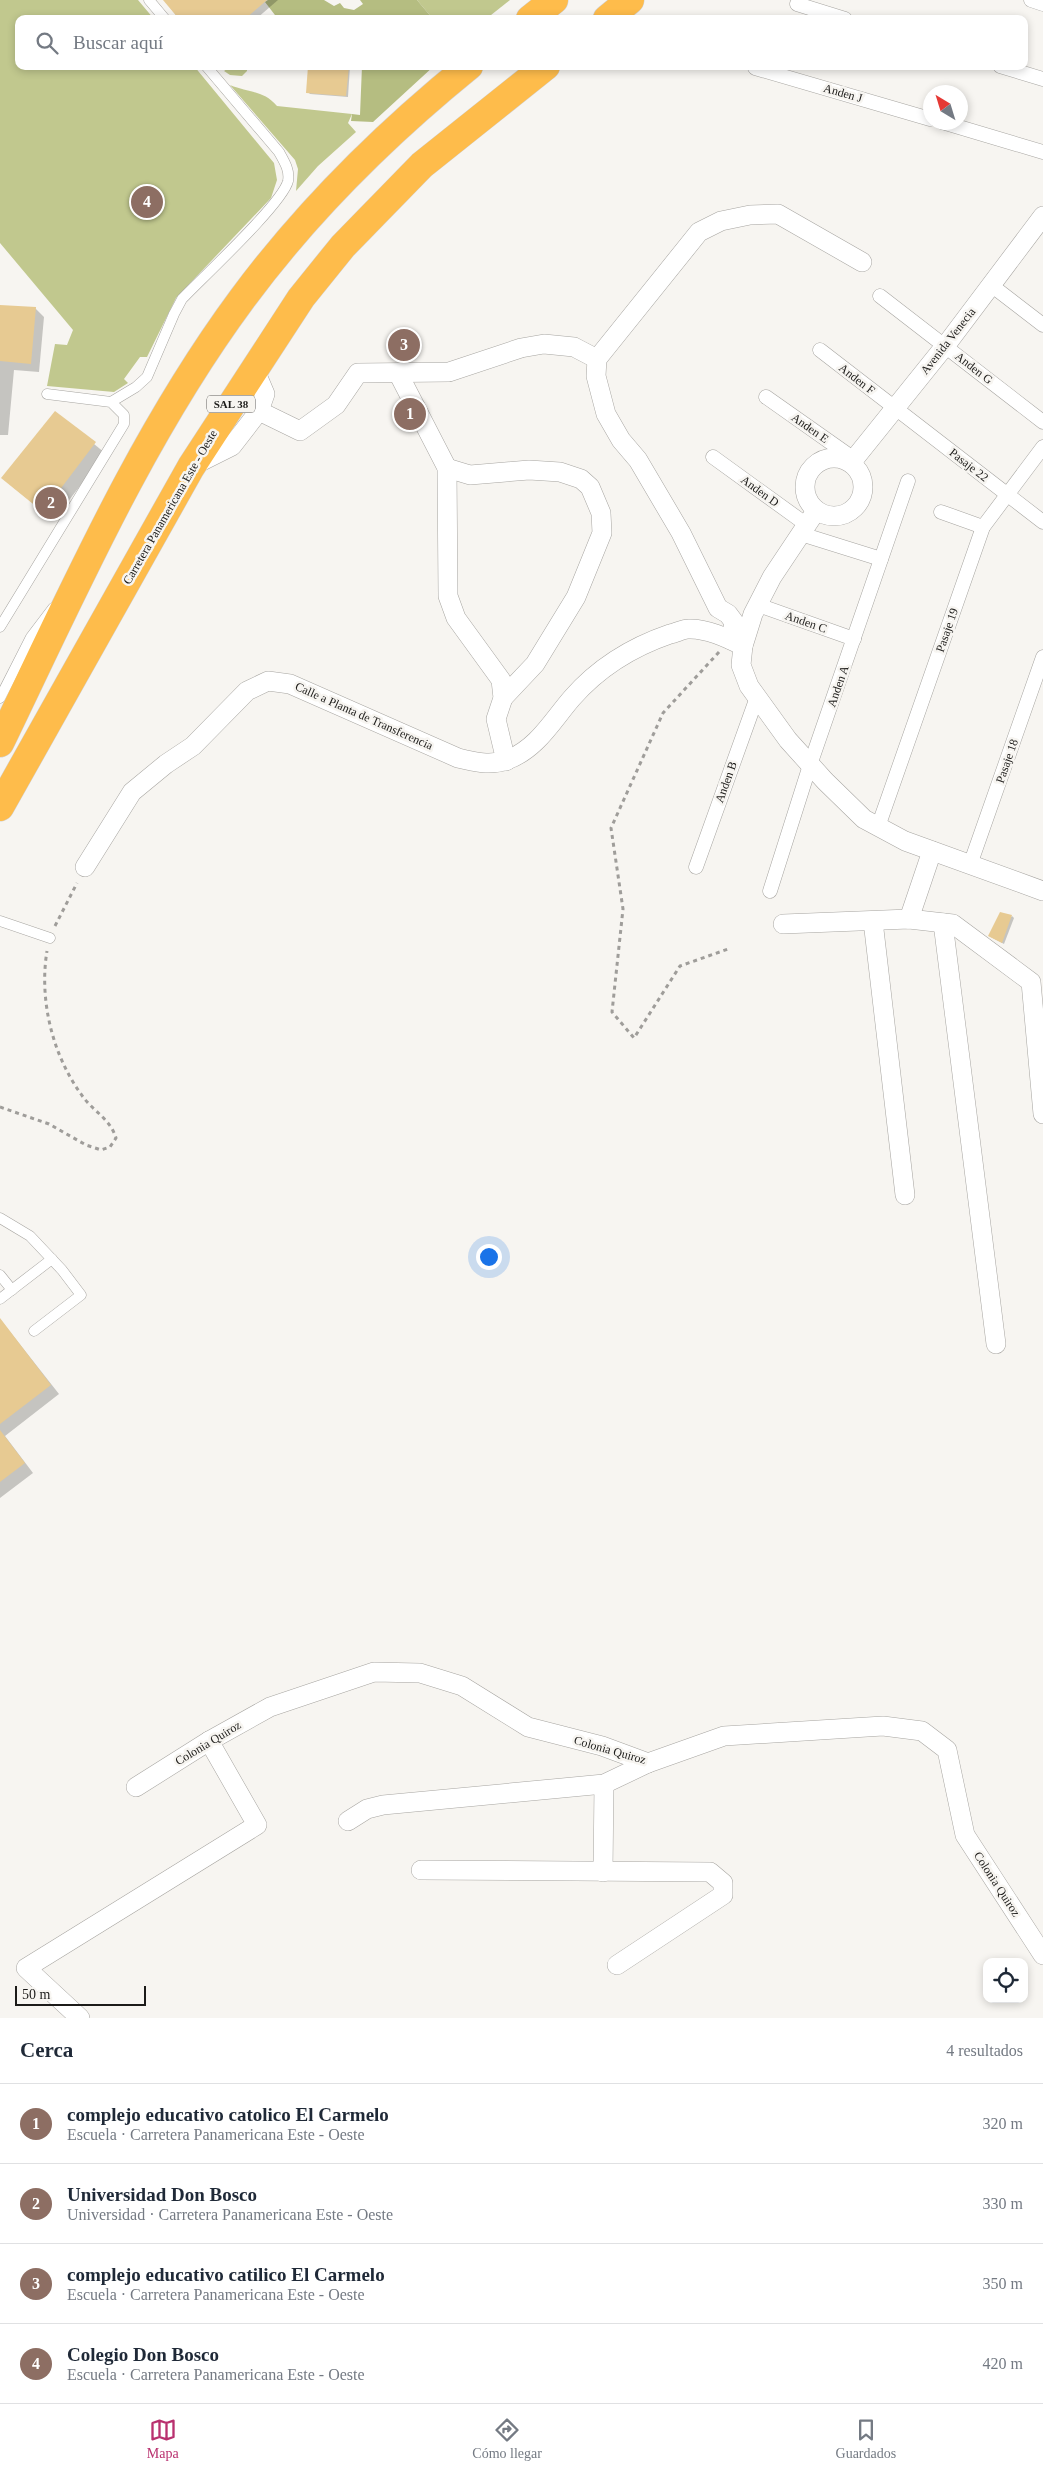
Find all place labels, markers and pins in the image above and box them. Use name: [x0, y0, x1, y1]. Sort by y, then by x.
pin: 4: [131, 183, 163, 221]
pin: 3: [388, 326, 420, 364]
pin: 1: [394, 395, 426, 433]
pin: 2: [35, 484, 67, 522]

